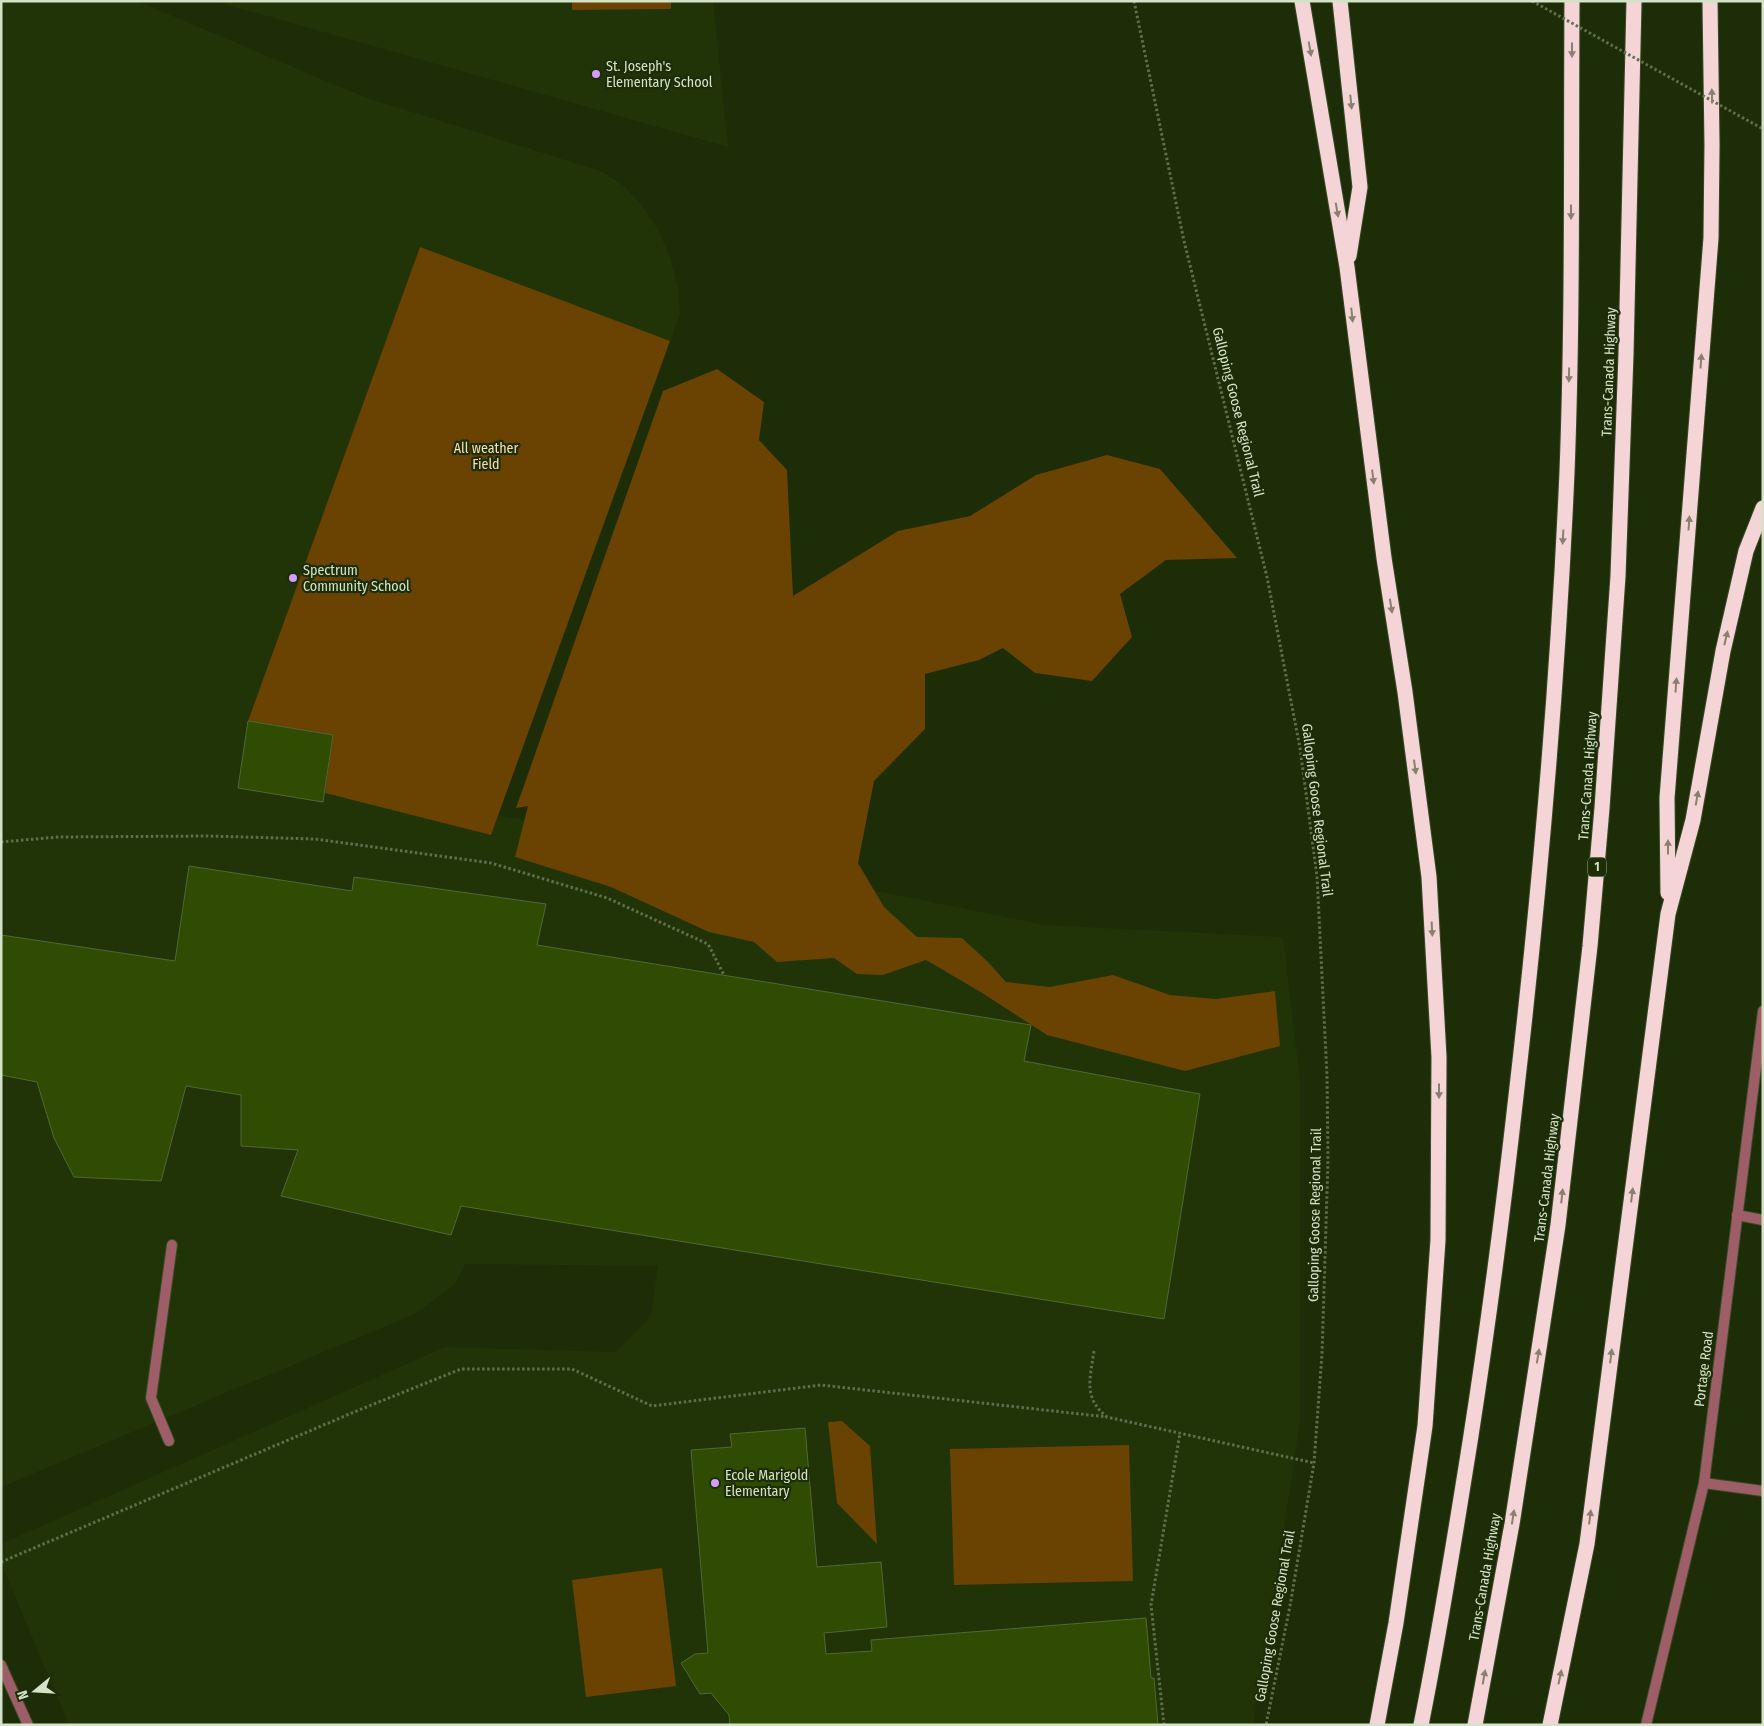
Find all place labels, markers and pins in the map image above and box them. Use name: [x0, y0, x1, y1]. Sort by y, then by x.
place label: St. Joseph's Elementary School: [606, 58, 713, 91]
marker: St. Joseph's Elementary School: [590, 68, 602, 80]
place label: Spectrum Community School: [303, 562, 410, 595]
marker: Spectrum Community School: [287, 572, 299, 584]
place label: Ecole Marigold Elementary: [725, 1467, 808, 1500]
marker: Ecole Marigold Elementary: [709, 1477, 721, 1489]

